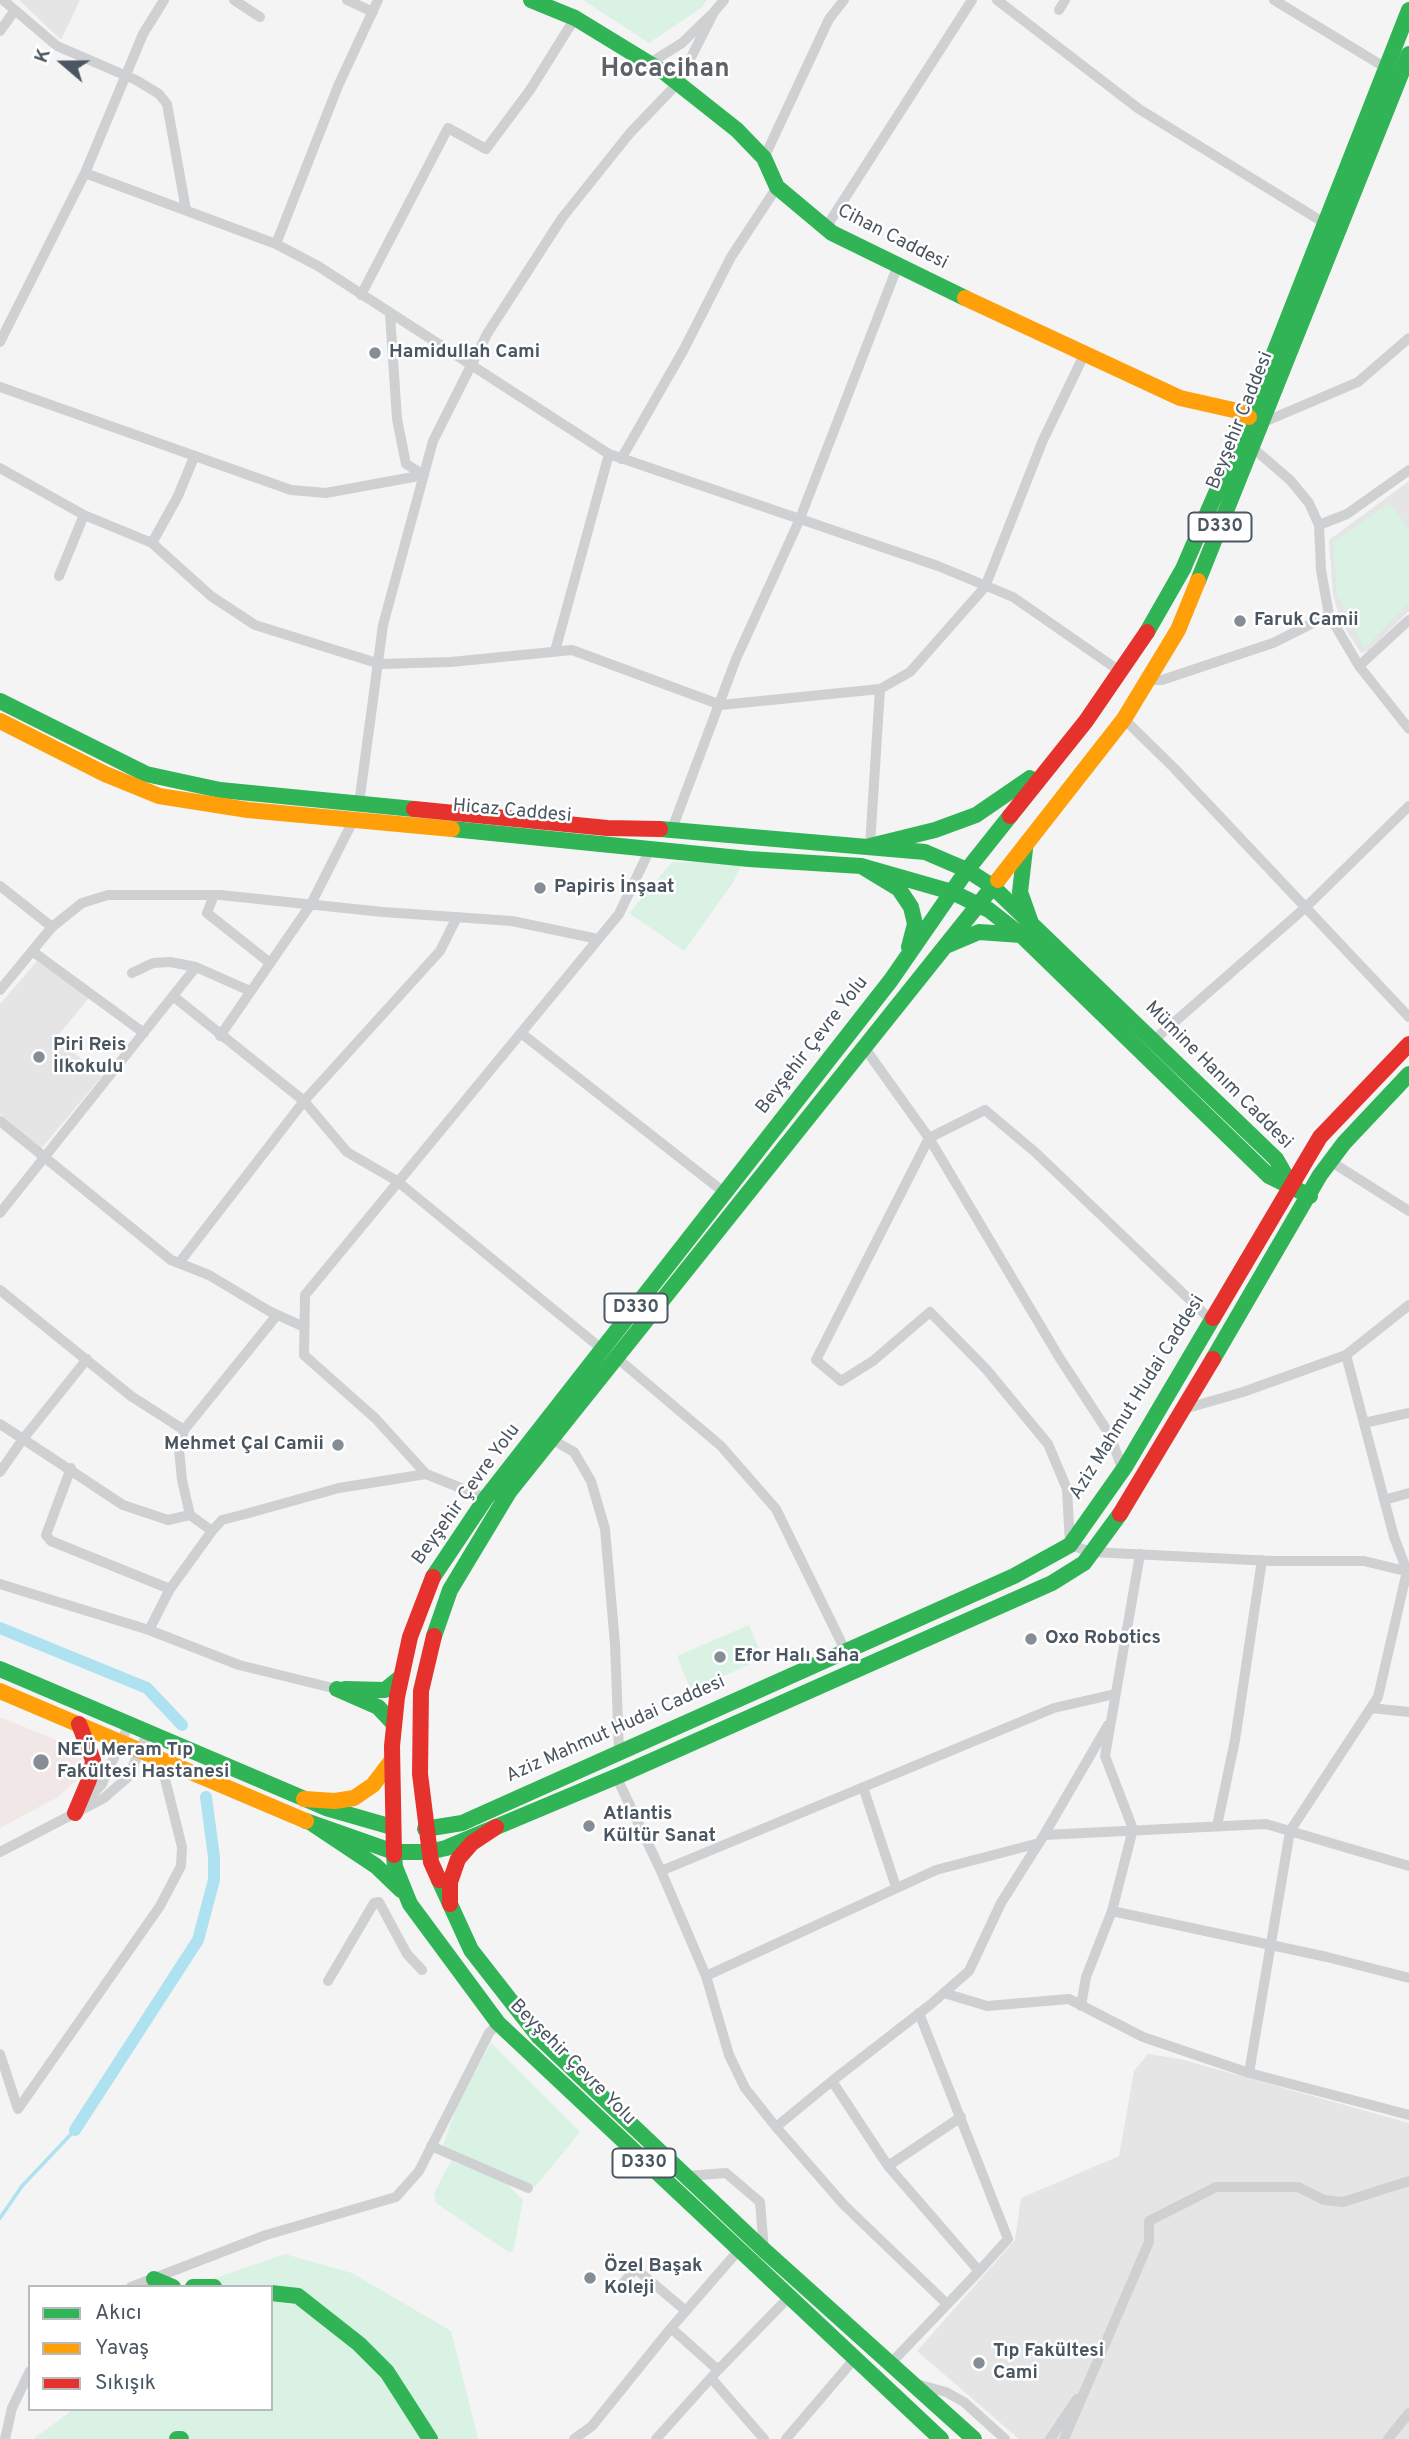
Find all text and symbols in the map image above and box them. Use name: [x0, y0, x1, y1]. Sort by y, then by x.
north arrow: [28, 28, 98, 98]
text: K: [30, 45, 57, 66]
district label: Hocacihan: [600, 55, 730, 87]
street label: Cihan Caddesi: [833, 200, 951, 276]
place label: Hamidullah Cami: [389, 342, 540, 364]
marker: Hamidullah Cami: [367, 345, 383, 361]
street label: Beyşehir Caddesi: [1203, 349, 1279, 493]
road number: D330: [1188, 512, 1252, 542]
place label: Faruk Camii: [1254, 610, 1359, 632]
marker: Faruk Camii: [1232, 613, 1248, 629]
street label: Hicaz Caddesi: [452, 795, 572, 829]
place label: Papiris İnşaat: [554, 877, 674, 899]
marker: Papiris İnşaat: [532, 880, 548, 896]
street label: Beyşehir Çevre Yolu: [752, 972, 874, 1120]
street label: Mümine Hanım Caddesi: [1139, 997, 1297, 1155]
place label: Piri Reis İlkokulu: [53, 1035, 126, 1079]
marker: Piri Reis İlkokulu: [31, 1049, 47, 1065]
street label: Aziz Mahmut Hudai Caddesi: [1066, 1291, 1210, 1505]
road number: D330: [604, 1294, 668, 1322]
street label: Beyşehir Çevre Yolu: [408, 1420, 526, 1570]
place label: Mehmet Çal Camii: [164, 1434, 324, 1456]
marker: Mehmet Çal Camii: [330, 1437, 346, 1453]
place label: Oxo Robotics: [1045, 1628, 1161, 1650]
marker: Oxo Robotics: [1023, 1631, 1039, 1647]
place label: Efor Halı Saha: [734, 1646, 859, 1668]
marker: Efor Halı Saha: [712, 1649, 728, 1665]
street label: Aziz Mahmut Hudai Caddesi: [503, 1671, 729, 1789]
place label: NEÜ Meram Tıp Fakültesi Hastanesi: [57, 1740, 229, 1784]
marker: NEÜ Meram Tıp Fakültesi Hastanesi: [31, 1752, 51, 1772]
place label: Atlantis Kültür Sanat: [603, 1804, 716, 1848]
marker: Atlantis Kültür Sanat: [581, 1818, 597, 1834]
street label: Beyşehir Çevre Yolu: [504, 1995, 640, 2131]
road number: D330: [612, 2148, 676, 2178]
place label: Özel Başak Koleji: [604, 2256, 703, 2300]
marker: Özel Başak Koleji: [582, 2270, 598, 2286]
legend: [28, 2285, 273, 2411]
text: Akıcı: [95, 2300, 142, 2327]
text: Yavaş: [95, 2335, 149, 2362]
place label: Tıp Fakültesi Cami: [993, 2341, 1104, 2385]
marker: Tıp Fakültesi Cami: [971, 2355, 987, 2371]
text: Sıkışık: [95, 2370, 156, 2397]

